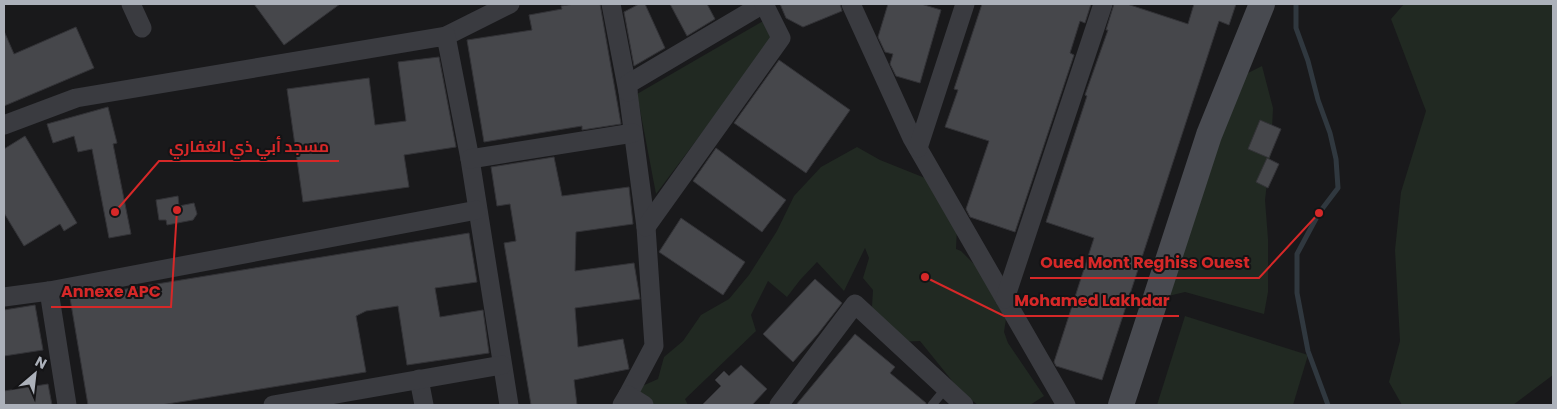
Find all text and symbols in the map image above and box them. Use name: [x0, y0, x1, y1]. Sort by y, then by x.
callout: مسجد أبي ذي الغفاري: [159, 130, 339, 161]
text: مسجد أبي ذي الغفاري: [169, 135, 329, 159]
callout: Oued Mont Reghiss Ouest: [1030, 247, 1259, 278]
text: Oued Mont Reghiss Ouest: [1040, 251, 1250, 274]
callout: Annexe APC: [51, 276, 171, 307]
text: Annexe APC: [61, 280, 161, 303]
callout: Mohamed Lakhdar: [1004, 285, 1179, 316]
text: Mohamed Lakhdar: [1014, 289, 1170, 312]
north arrow: [10, 349, 60, 399]
text: N: [32, 351, 50, 374]

